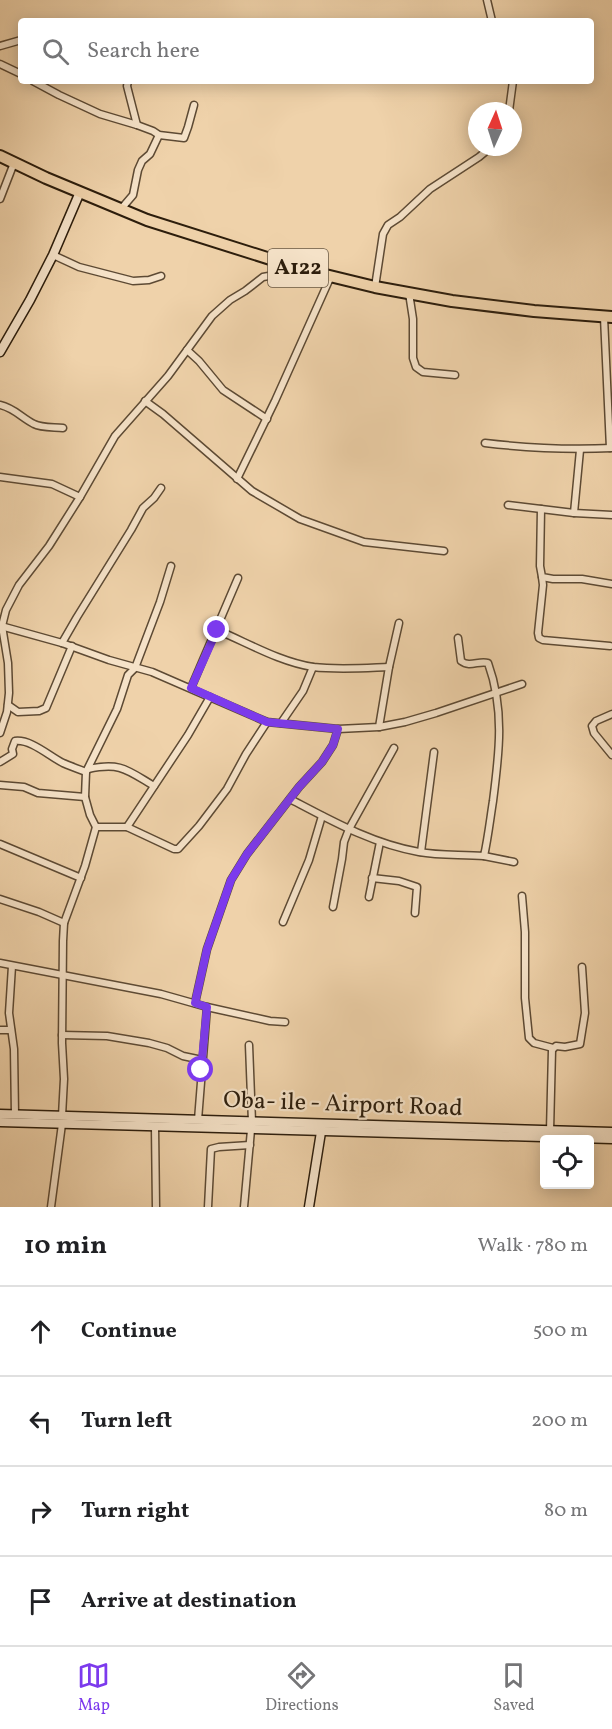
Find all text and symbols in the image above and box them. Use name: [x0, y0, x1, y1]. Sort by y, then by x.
search box: [18, 18, 594, 84]
icon: search: [39, 35, 72, 68]
text: Search here: [87, 36, 200, 67]
north arrow: [468, 102, 522, 156]
road number: A122: [268, 249, 328, 287]
route end: [203, 616, 229, 642]
route start: [187, 1056, 213, 1082]
street label: Oba- ile - Airport Road: [223, 1084, 463, 1126]
map controls: [540, 1135, 594, 1189]
button: locate: [540, 1135, 594, 1189]
text: 10 min: [24, 1228, 107, 1264]
text: Walk · 780 m: [478, 1232, 588, 1260]
icon: ahead: [24, 1315, 57, 1348]
text: Continue: [81, 1316, 177, 1347]
text: 500 m: [533, 1317, 588, 1345]
icon: left: [24, 1405, 57, 1438]
text: Turn left: [81, 1406, 172, 1437]
text: 200 m: [531, 1407, 588, 1435]
icon: right: [24, 1495, 57, 1528]
text: Turn right: [81, 1496, 189, 1527]
text: 80 m: [544, 1497, 588, 1525]
icon: arrive: [24, 1585, 57, 1618]
text: Arrive at destination: [81, 1586, 297, 1617]
tab: Map: [77, 1659, 110, 1717]
tab: Directions: [265, 1659, 339, 1717]
tab: Saved: [493, 1659, 535, 1717]

